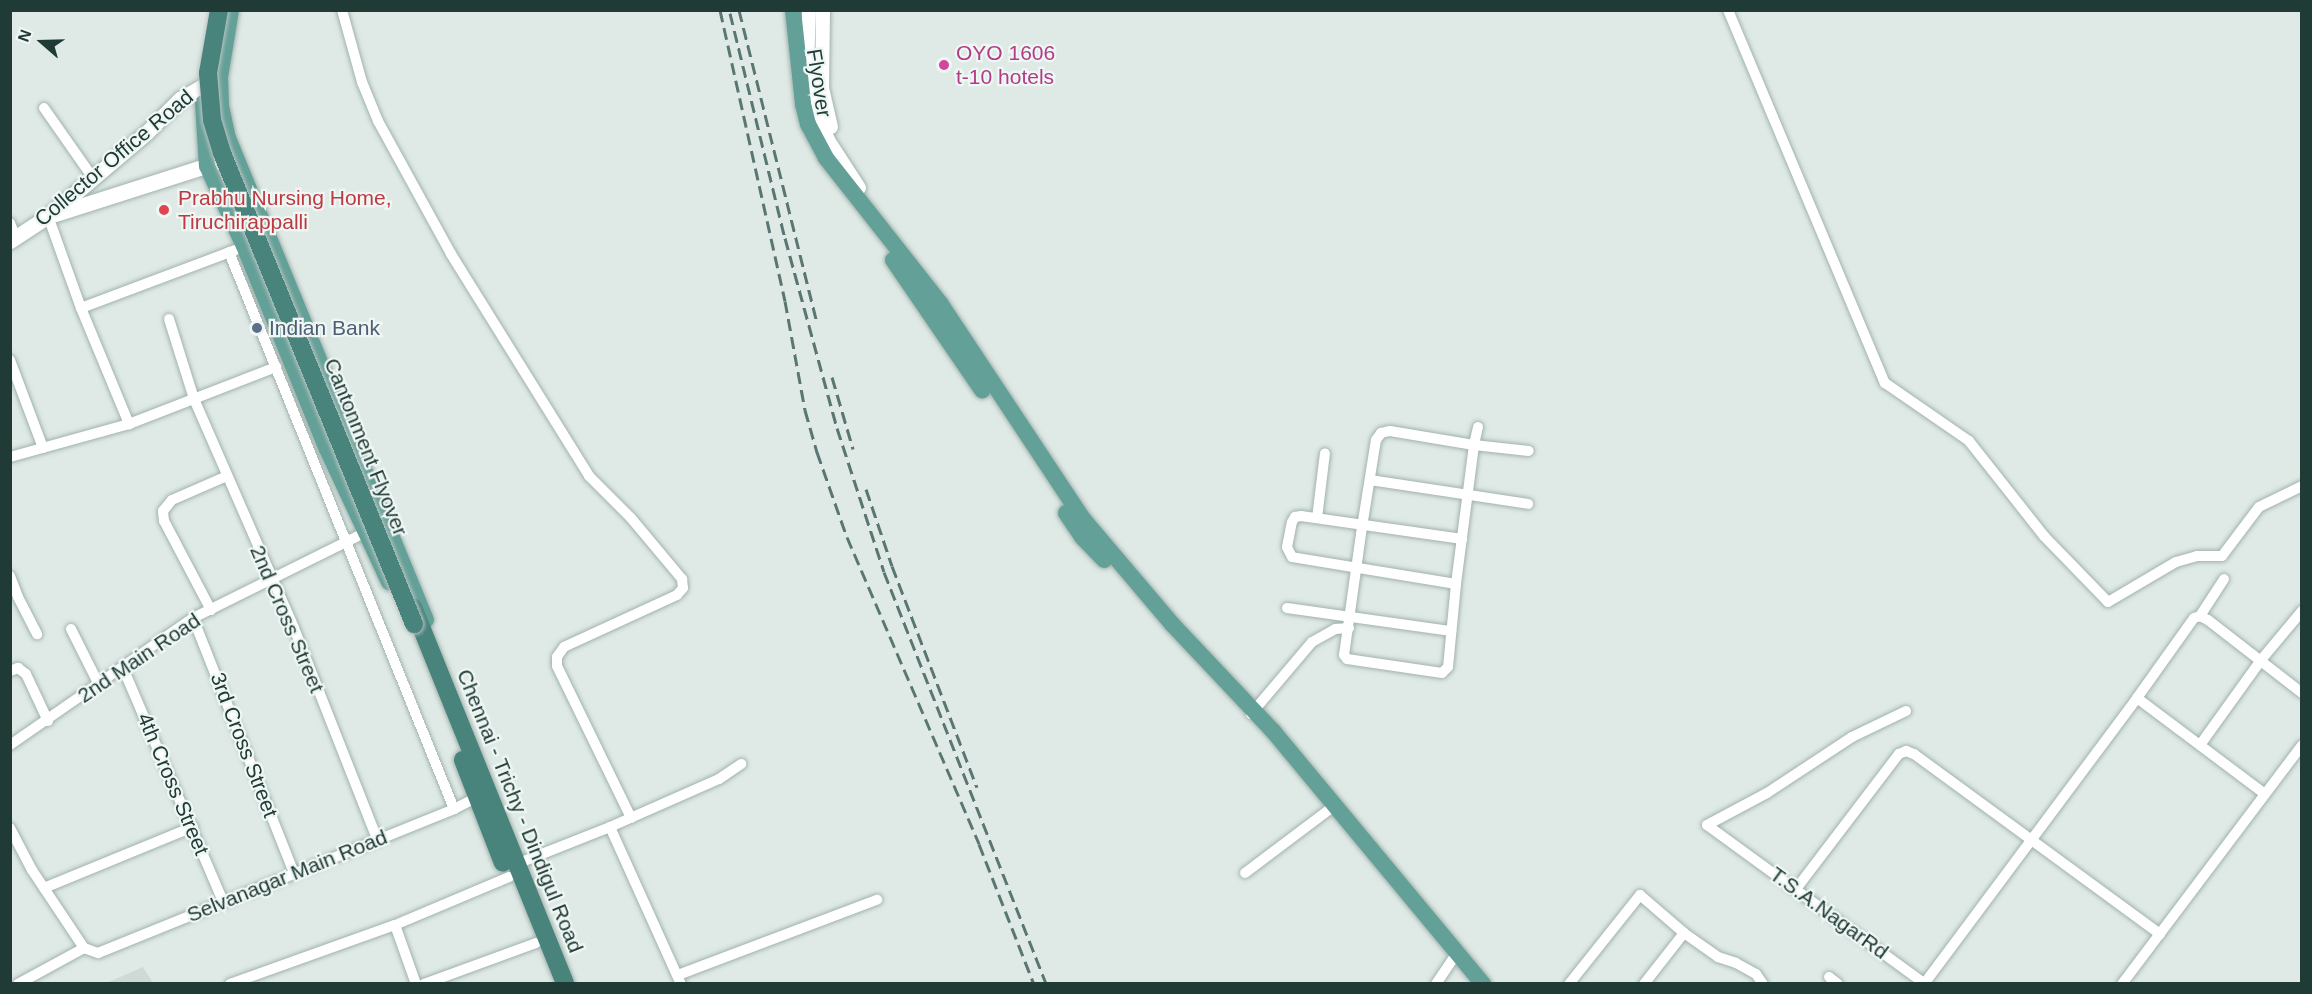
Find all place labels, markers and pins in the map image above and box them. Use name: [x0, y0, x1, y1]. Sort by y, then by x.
place label: OYO 1606 t-10 hotels: [956, 40, 1055, 90]
marker: OYO 1606 t-10 hotels: [937, 58, 951, 72]
place label: Prabhu Nursing Home, Tiruchirappalli: [178, 185, 392, 235]
marker: Prabhu Nursing Home, Tiruchirappalli: [155, 201, 173, 219]
place label: Indian Bank: [269, 315, 380, 341]
marker: Indian Bank: [250, 321, 264, 335]

